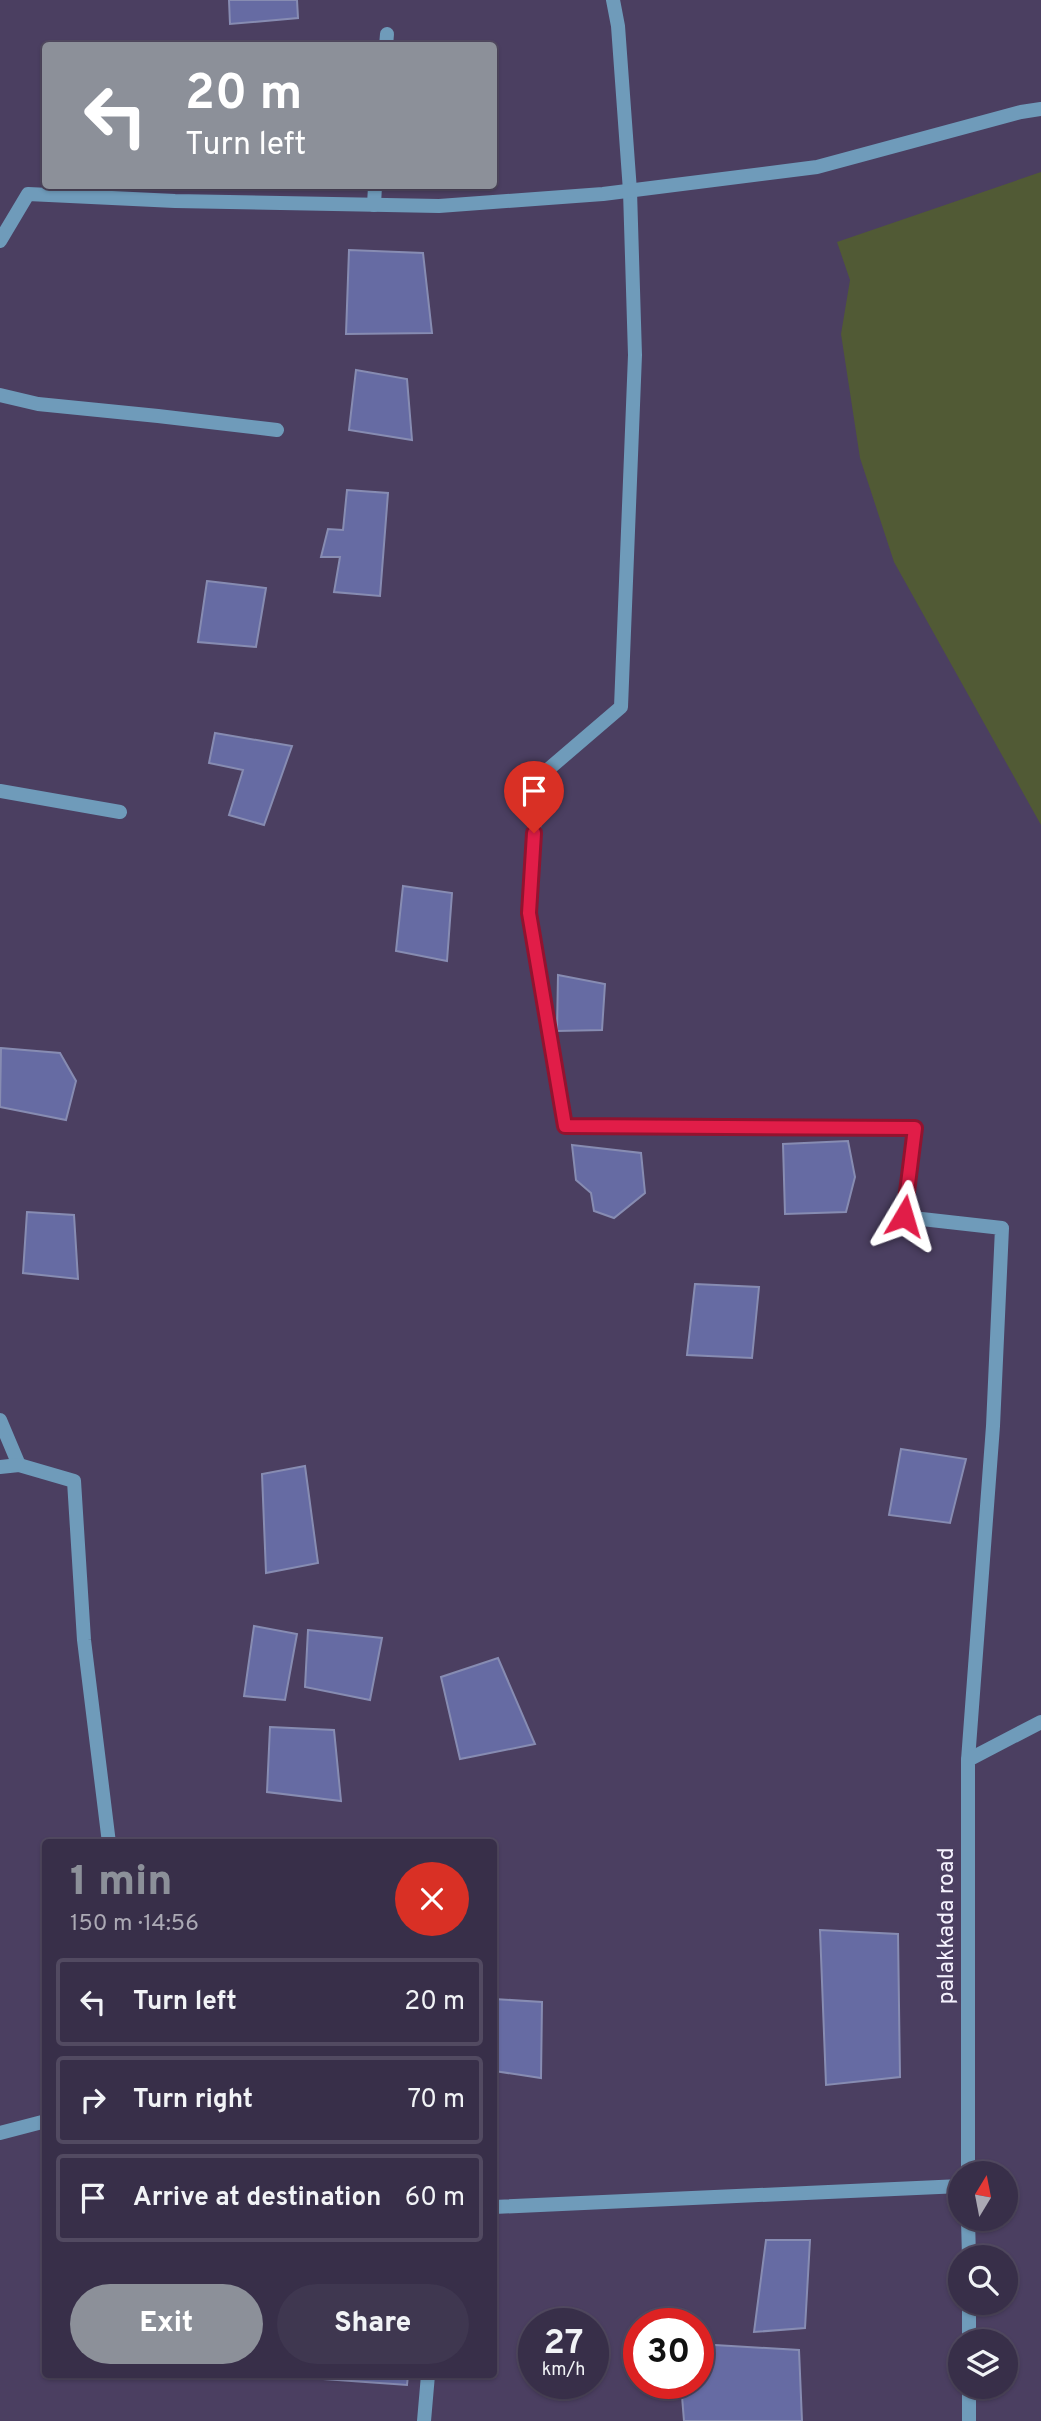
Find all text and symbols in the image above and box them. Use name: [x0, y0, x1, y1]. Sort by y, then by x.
text: 20 m: [185, 65, 302, 127]
icon: left: [70, 70, 161, 161]
text: Turn left: [185, 126, 306, 166]
pin: [504, 761, 564, 833]
icon: arrive: [515, 772, 553, 810]
position arrow: [867, 1179, 941, 1253]
street label: palakkada road: [933, 1847, 962, 2005]
text: 1 min: [70, 1857, 173, 1910]
button: close: [395, 1862, 469, 1936]
text: 150 m · 14:56: [70, 1910, 199, 1939]
icon: left: [74, 1983, 112, 2021]
text: Turn left: [133, 1986, 237, 2019]
text: 20 m: [404, 1986, 465, 2019]
icon: right: [74, 2081, 112, 2119]
text: Turn right: [133, 2084, 253, 2117]
text: 70 m: [407, 2084, 465, 2117]
north arrow: [948, 2161, 1018, 2231]
map controls: [948, 2161, 1018, 2399]
icon: arrive: [74, 2179, 112, 2217]
text: Arrive at destination: [133, 2182, 381, 2215]
text: 60 m: [405, 2182, 465, 2215]
button: search: [948, 2245, 1018, 2315]
button: Exit: [70, 2284, 263, 2364]
button: Share: [277, 2284, 469, 2364]
speed limit sign: 30: [623, 2308, 714, 2399]
text: 27: [544, 2322, 583, 2366]
button: layers: [948, 2329, 1018, 2399]
text: km/h: [542, 2359, 585, 2382]

